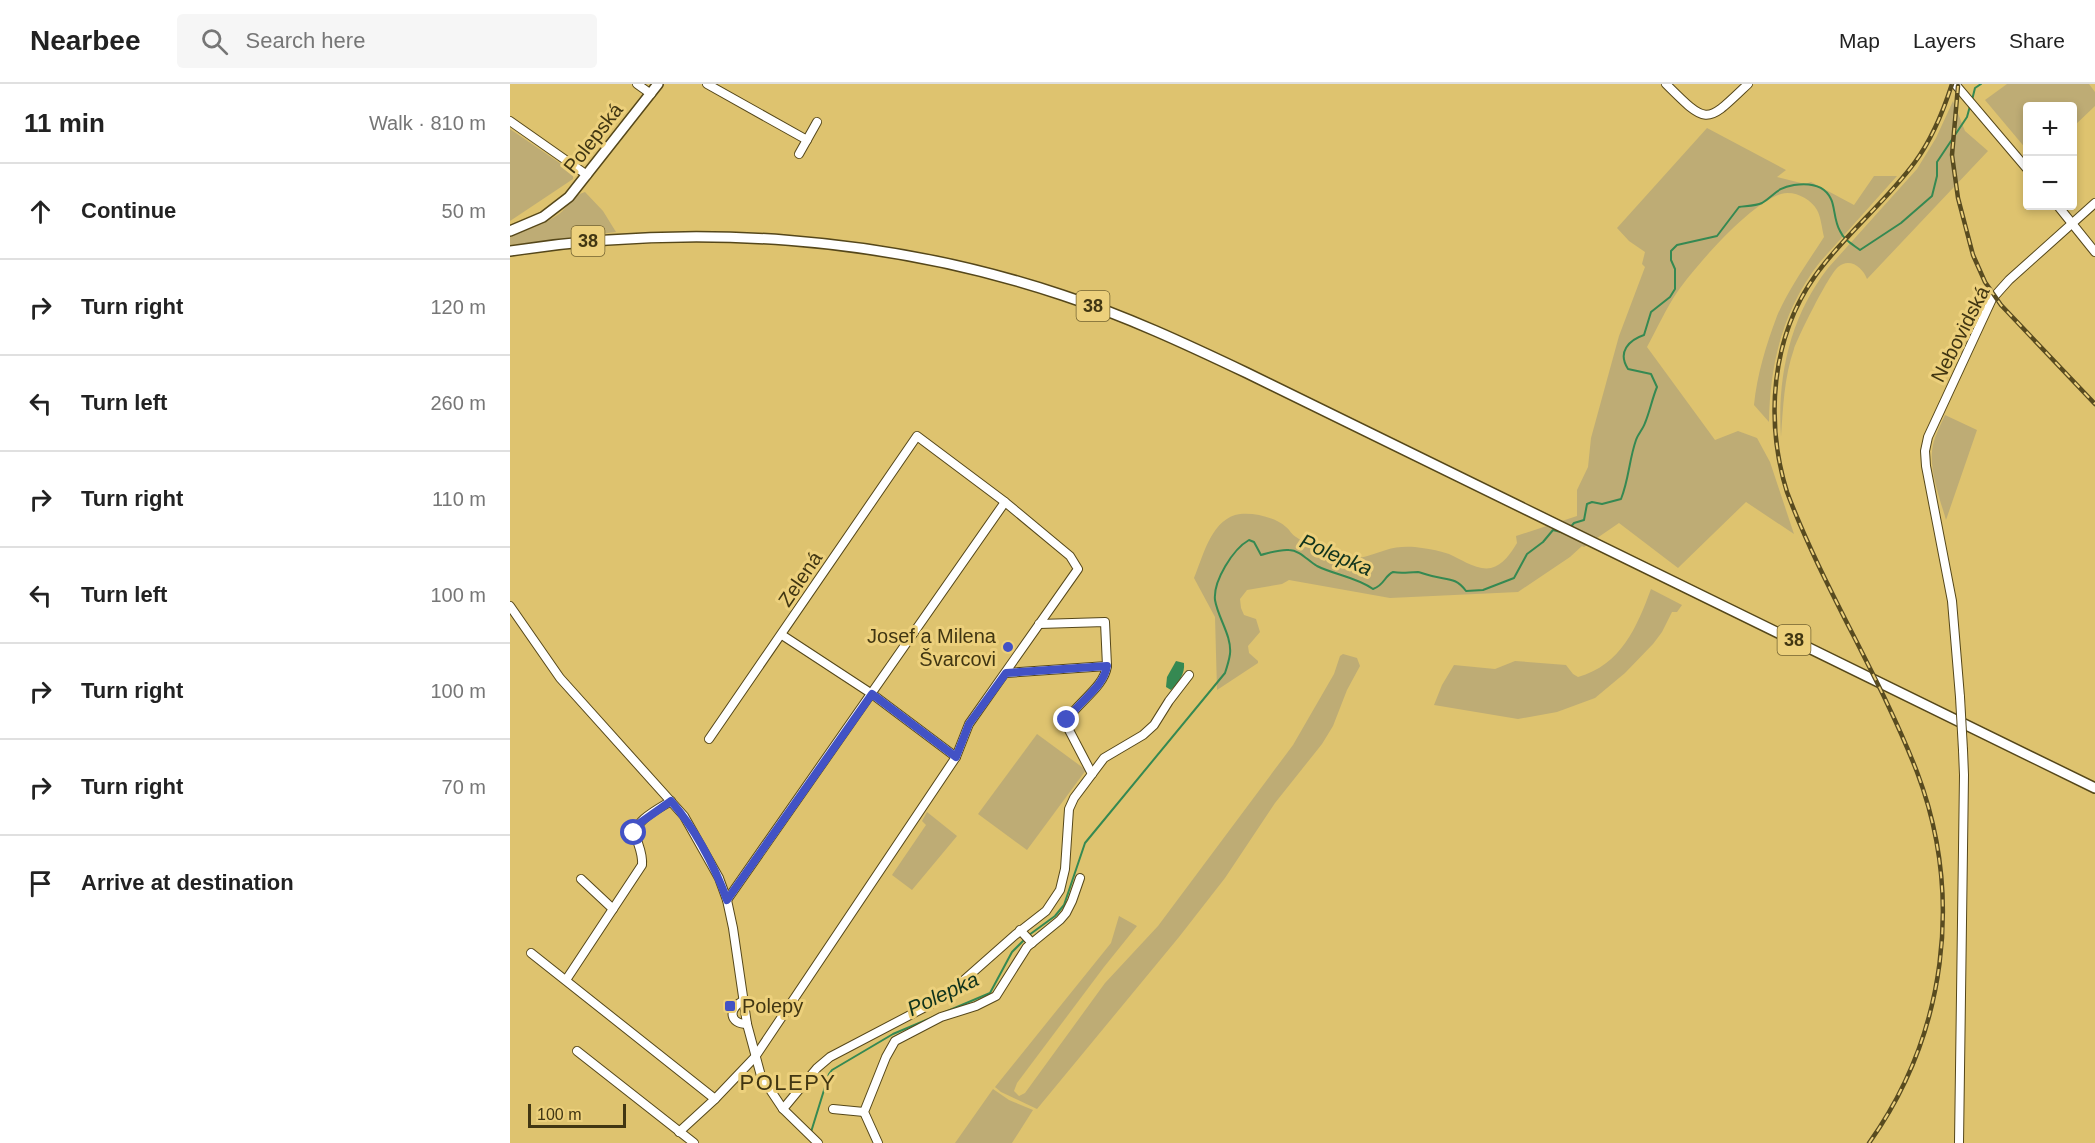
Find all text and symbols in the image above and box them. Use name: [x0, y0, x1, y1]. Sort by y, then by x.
search box: [177, 14, 597, 68]
text: Nearbee: [30, 25, 141, 56]
icon: search: [198, 25, 231, 58]
text: Search here: [246, 28, 365, 53]
text: Map: [1839, 29, 1880, 52]
text: Layers: [1913, 29, 1976, 52]
text: Share: [2009, 29, 2065, 52]
street label: Polepská: [559, 98, 628, 177]
map controls: [2023, 102, 2077, 210]
button: +: [2023, 102, 2077, 156]
text: 11 min: [24, 108, 105, 138]
text: Walk · 810 m: [369, 112, 486, 134]
button: −: [2023, 156, 2077, 210]
icon: ahead: [24, 195, 57, 228]
text: Continue: [81, 198, 176, 223]
text: 50 m: [442, 200, 486, 222]
road number: 38: [572, 226, 604, 256]
street label: Nebovidská: [1926, 282, 1994, 386]
icon: right: [24, 291, 57, 324]
road number: 38: [1076, 291, 1110, 321]
text: Turn right: [81, 294, 183, 319]
text: 120 m: [430, 296, 486, 318]
icon: left: [24, 387, 57, 420]
text: Turn left: [81, 390, 167, 415]
text: 260 m: [430, 392, 486, 414]
icon: right: [24, 483, 57, 516]
text: Turn right: [81, 486, 183, 511]
text: 110 m: [432, 488, 486, 510]
water label: Polepka: [1297, 529, 1376, 580]
street label: Zelená: [774, 547, 827, 611]
icon: left: [24, 579, 57, 612]
text: Turn left: [81, 582, 167, 607]
text: 100 m: [430, 584, 486, 606]
place label: Josef a Milena Švarcovi: [867, 625, 997, 670]
road number: 38: [1778, 625, 1810, 655]
marker: Josef a Milena Švarcovi: [1001, 640, 1015, 654]
icon: right: [24, 675, 57, 708]
text: Turn right: [81, 678, 183, 703]
text: 100 m: [430, 680, 486, 702]
route end: [1053, 706, 1079, 732]
icon: right: [24, 771, 57, 804]
text: Turn right: [81, 774, 183, 799]
text: 70 m: [442, 776, 486, 798]
route start: [620, 819, 646, 845]
icon: arrive: [24, 867, 57, 900]
text: Arrive at destination: [81, 870, 294, 895]
water label: Polepka: [904, 967, 982, 1020]
place label: Polepy: [742, 995, 803, 1017]
marker: Polepy: [723, 999, 737, 1013]
district label: POLEPY: [739, 1070, 837, 1095]
scale bar: [528, 1101, 626, 1128]
text: 100 m: [537, 1106, 581, 1123]

